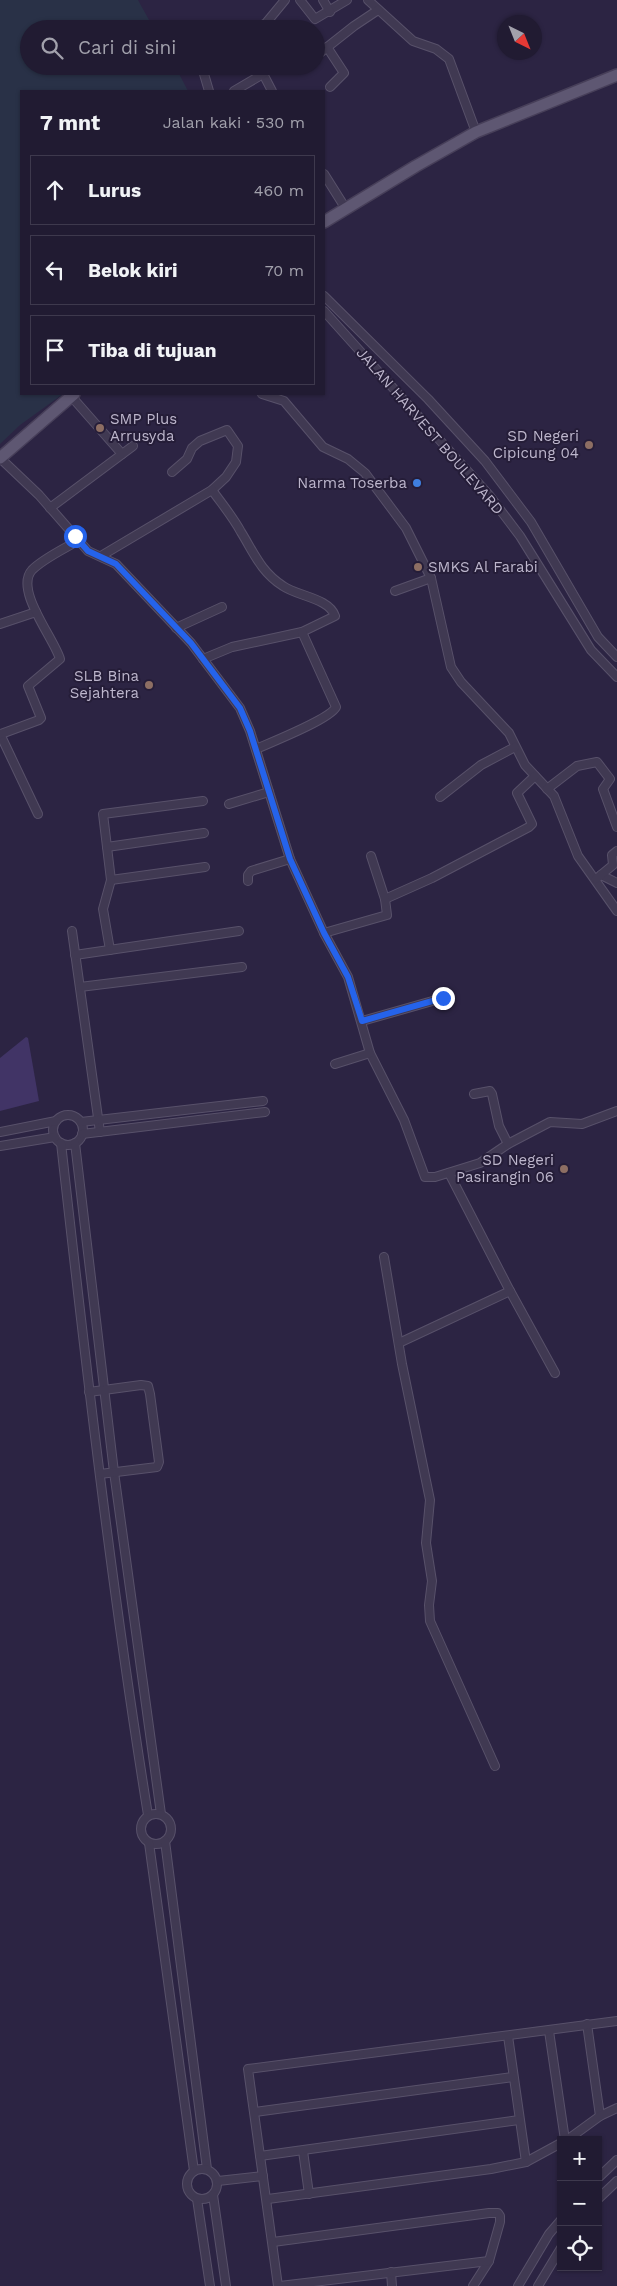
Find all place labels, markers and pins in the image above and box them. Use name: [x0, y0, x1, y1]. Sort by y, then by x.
place label: SMP Plus Arrusyda: [110, 410, 177, 445]
marker: SMP Plus Arrusyda: [94, 422, 106, 434]
place label: SD Negeri Cipicung 04: [493, 427, 579, 462]
marker: SD Negeri Cipicung 04: [583, 439, 595, 451]
place label: Narma Toserba: [297, 474, 408, 492]
marker: Narma Toserba: [411, 477, 423, 489]
place label: SMKS Al Farabi: [428, 558, 538, 576]
marker: SMKS Al Farabi: [412, 561, 424, 573]
place label: SLB Bina Sejahtera: [70, 667, 140, 702]
marker: SLB Bina Sejahtera: [143, 679, 155, 691]
place label: SD Negeri Pasirangin 06: [456, 1151, 554, 1186]
marker: SD Negeri Pasirangin 06: [558, 1163, 570, 1175]

